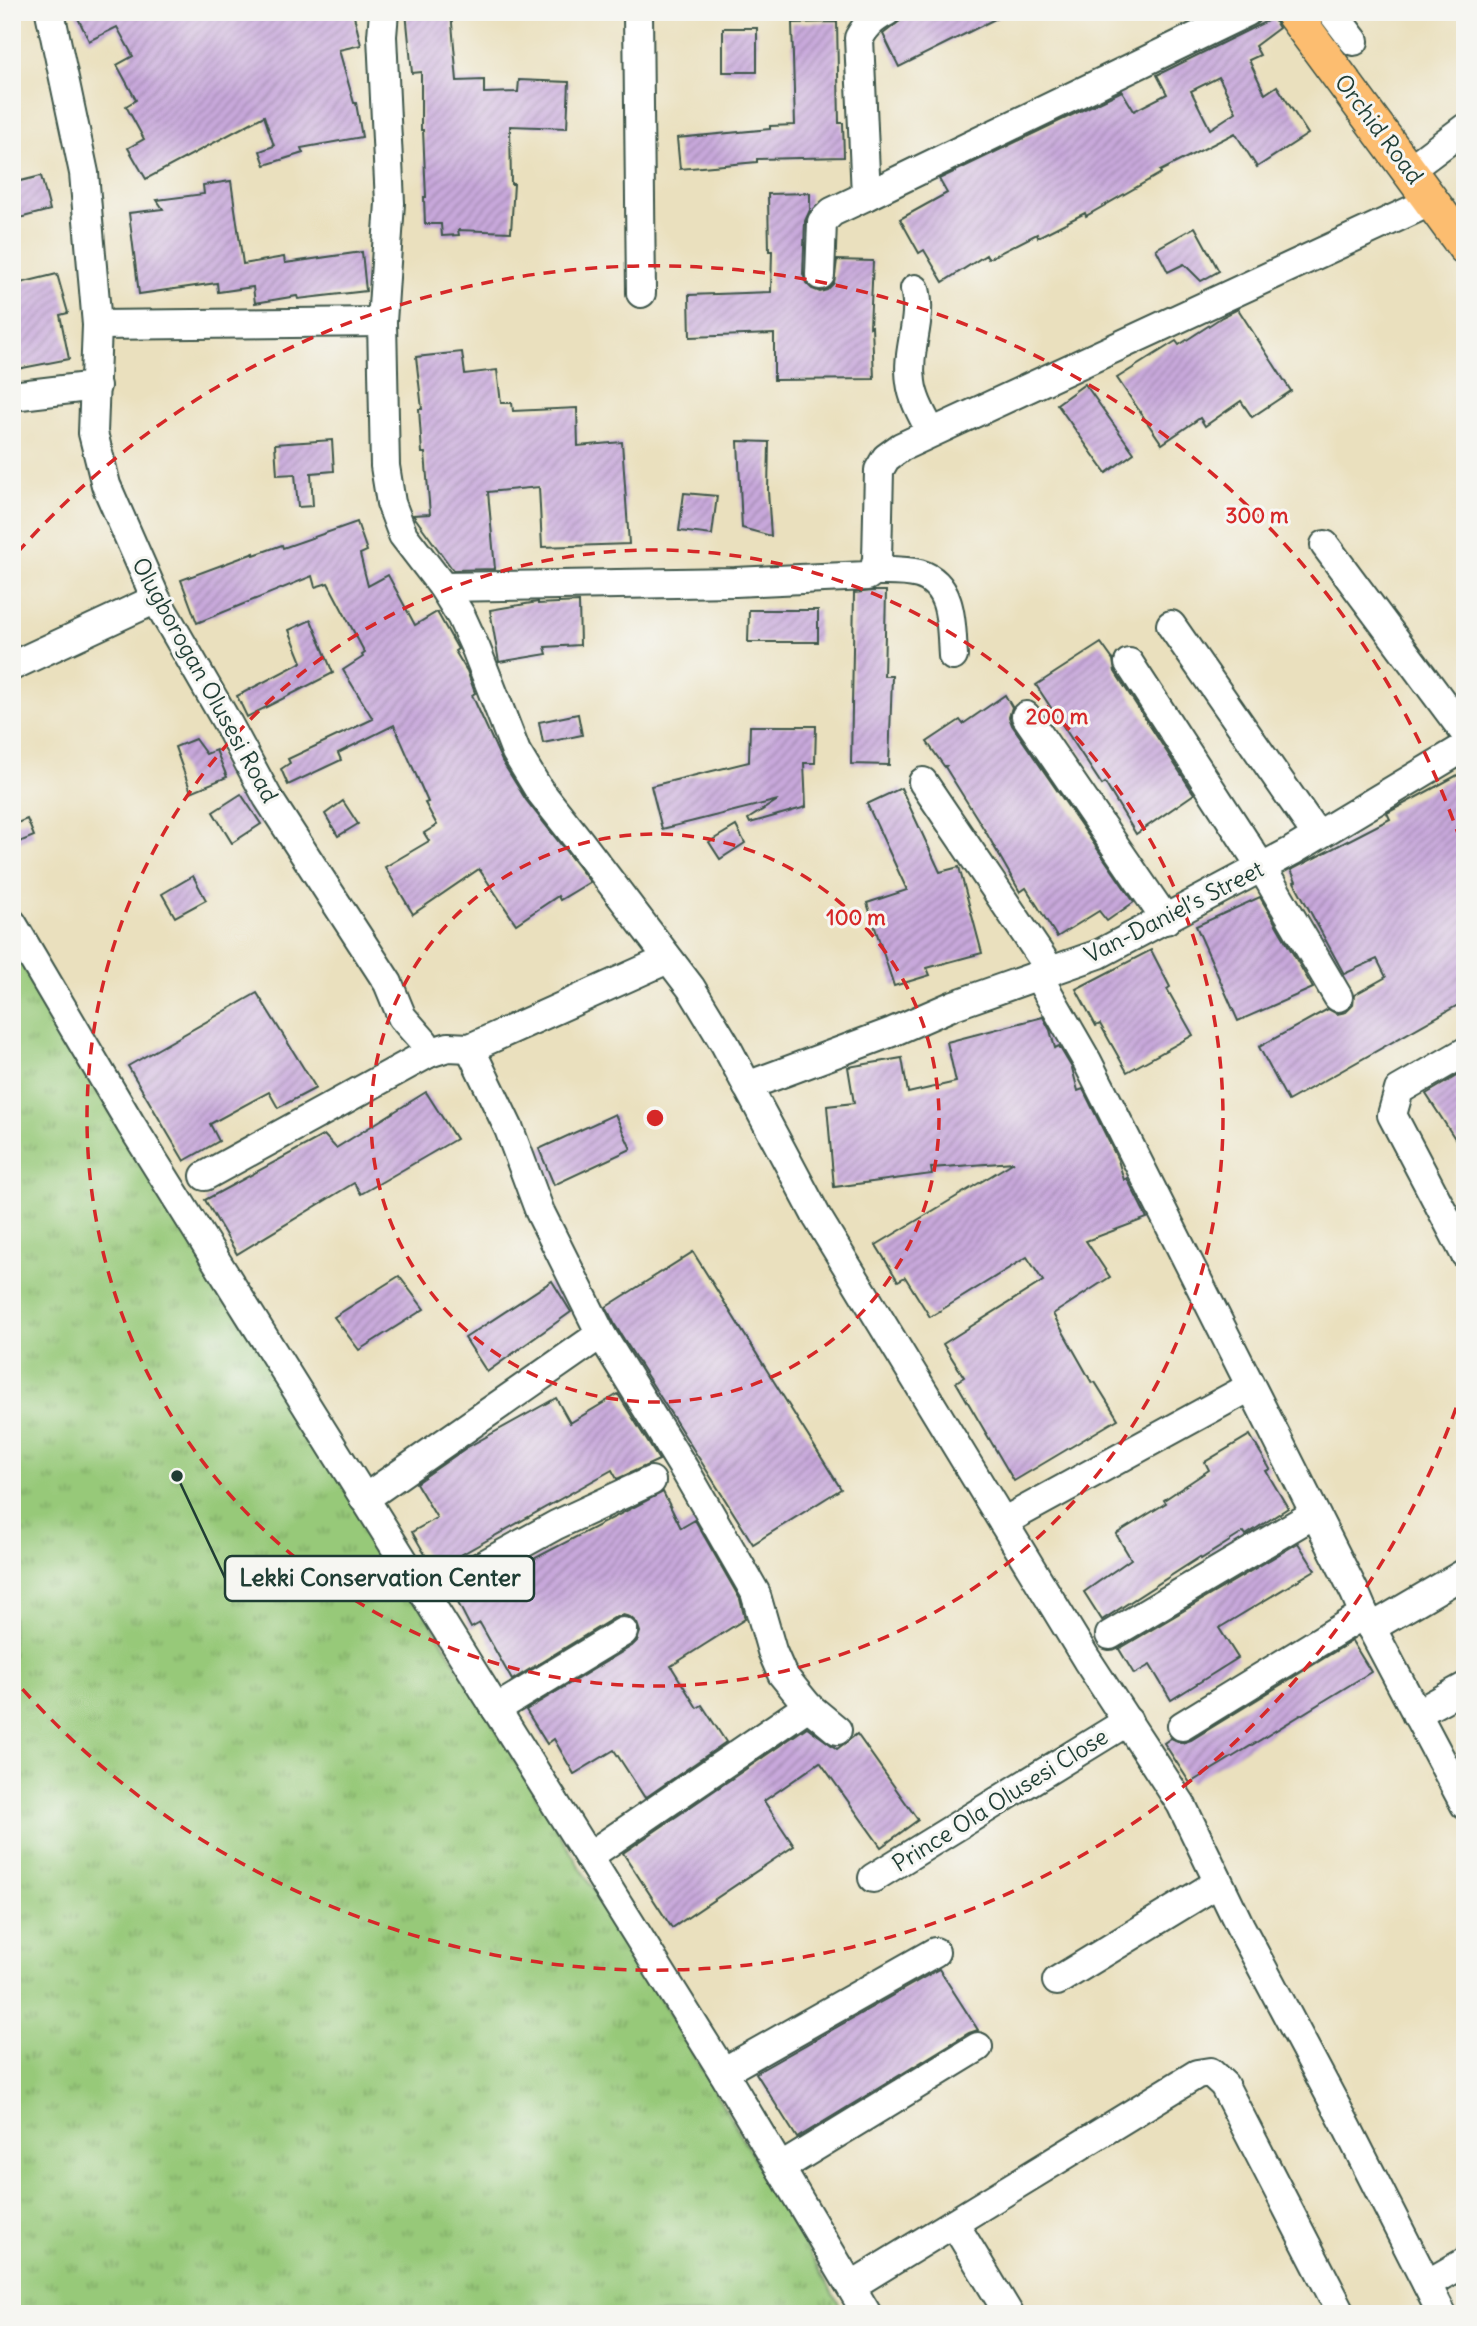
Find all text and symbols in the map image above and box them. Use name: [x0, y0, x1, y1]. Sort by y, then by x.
street label: Orchid Road: [1329, 68, 1430, 189]
text: 300 m: [1226, 502, 1289, 529]
street label: Olugborogan Olusesi Road: [126, 552, 285, 807]
text: 200 m: [1026, 703, 1089, 730]
street label: Van-Daniel’s Street: [1079, 854, 1268, 969]
text: 100 m: [826, 904, 886, 931]
centre of rings: [643, 1106, 667, 1130]
callout: Lekki Conservation Center: [225, 1556, 534, 1601]
text: Lekki Conservation Center: [239, 1562, 521, 1592]
street label: Prince Ola Olusesi Close: [887, 1721, 1113, 1878]

